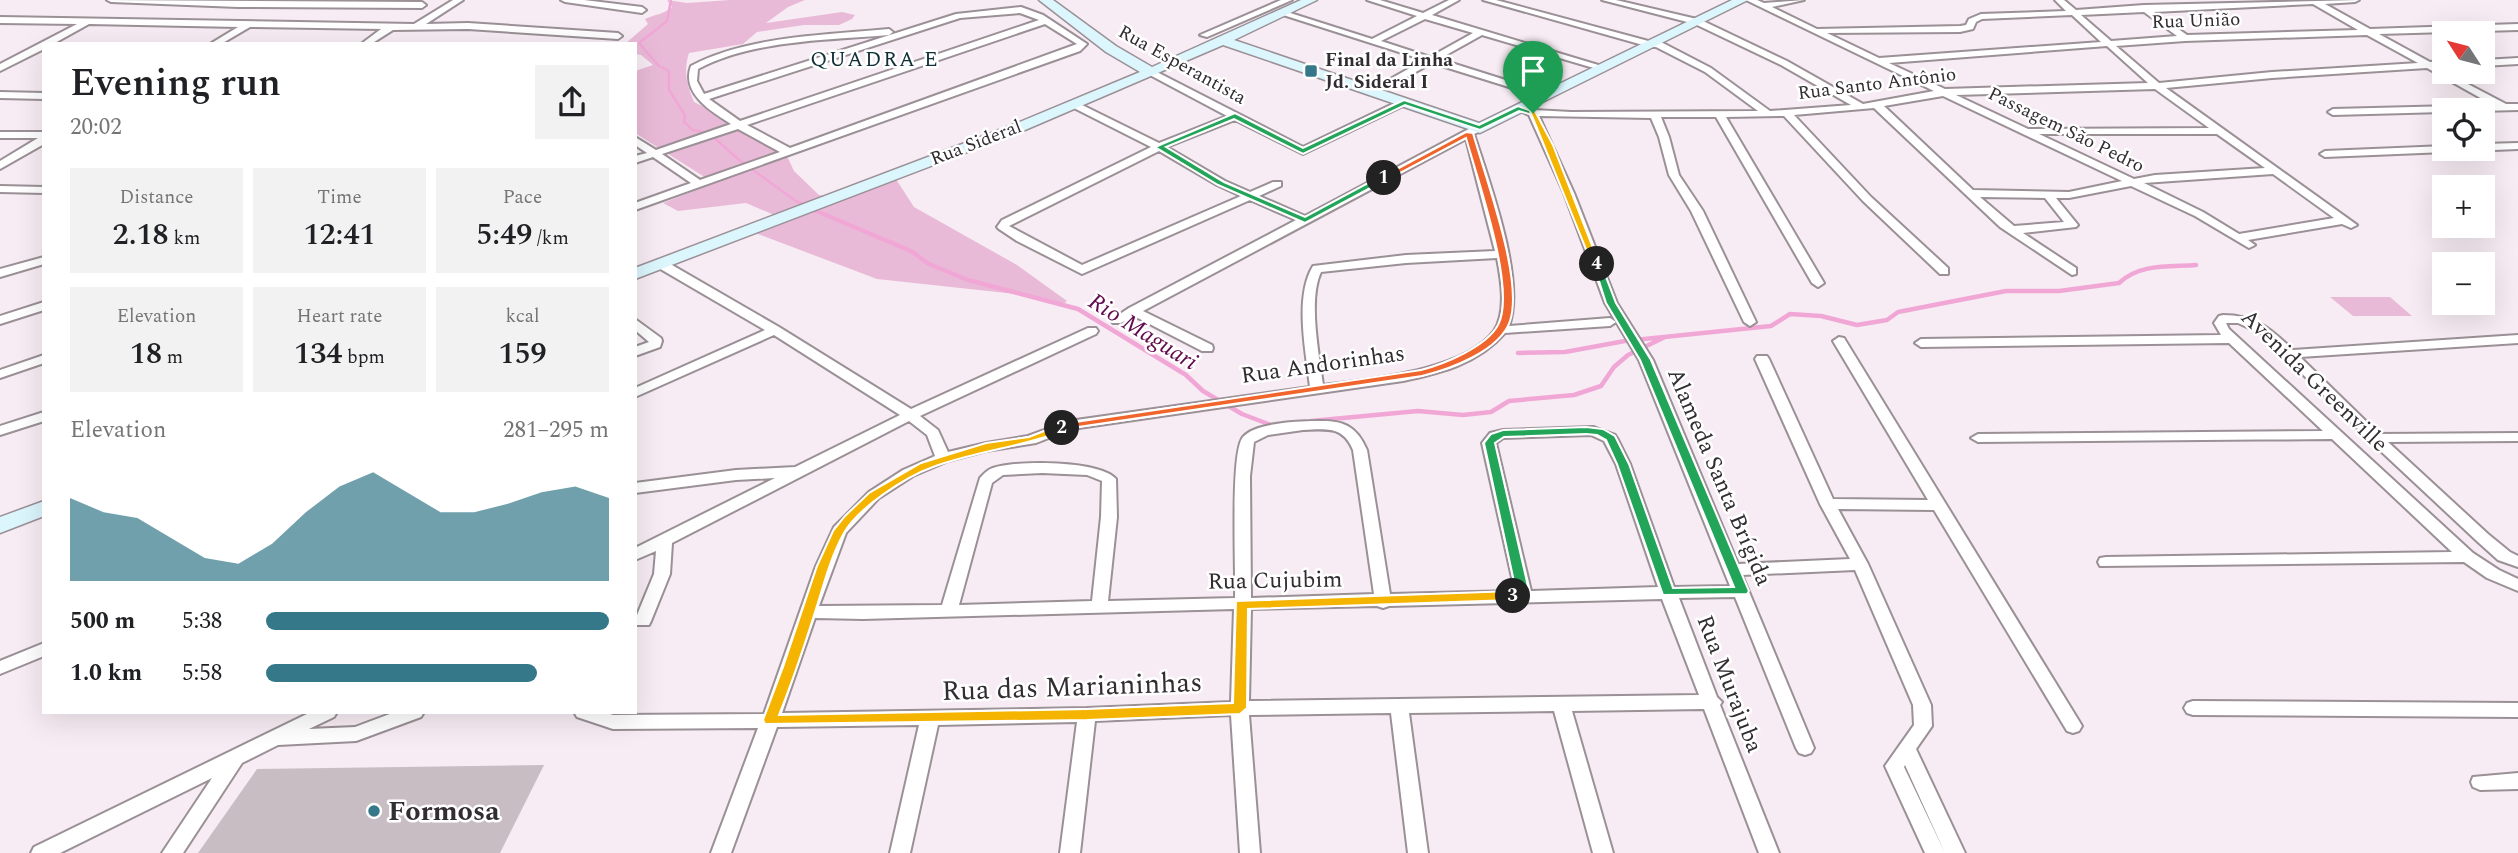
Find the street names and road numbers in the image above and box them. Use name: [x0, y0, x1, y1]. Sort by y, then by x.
street label: Rua União: [2151, 5, 2241, 37]
street label: Rua Esperantista: [1113, 18, 1252, 113]
street label: Rua Santo Antônio: [1796, 60, 1958, 108]
street label: Passagem São Pedro: [1983, 79, 2149, 181]
street label: Rua Sideral: [926, 112, 1026, 174]
street label: Avenida Greenville: [2232, 301, 2396, 461]
street label: Rua Andorinhas: [1239, 336, 1407, 394]
street label: Alameda Santa Brígida: [1657, 363, 1781, 591]
street label: Rua Cujubim: [1207, 562, 1343, 600]
street label: Rua Murajuba: [1687, 610, 1771, 758]
street label: Rua das Marianinhas: [941, 661, 1203, 713]

